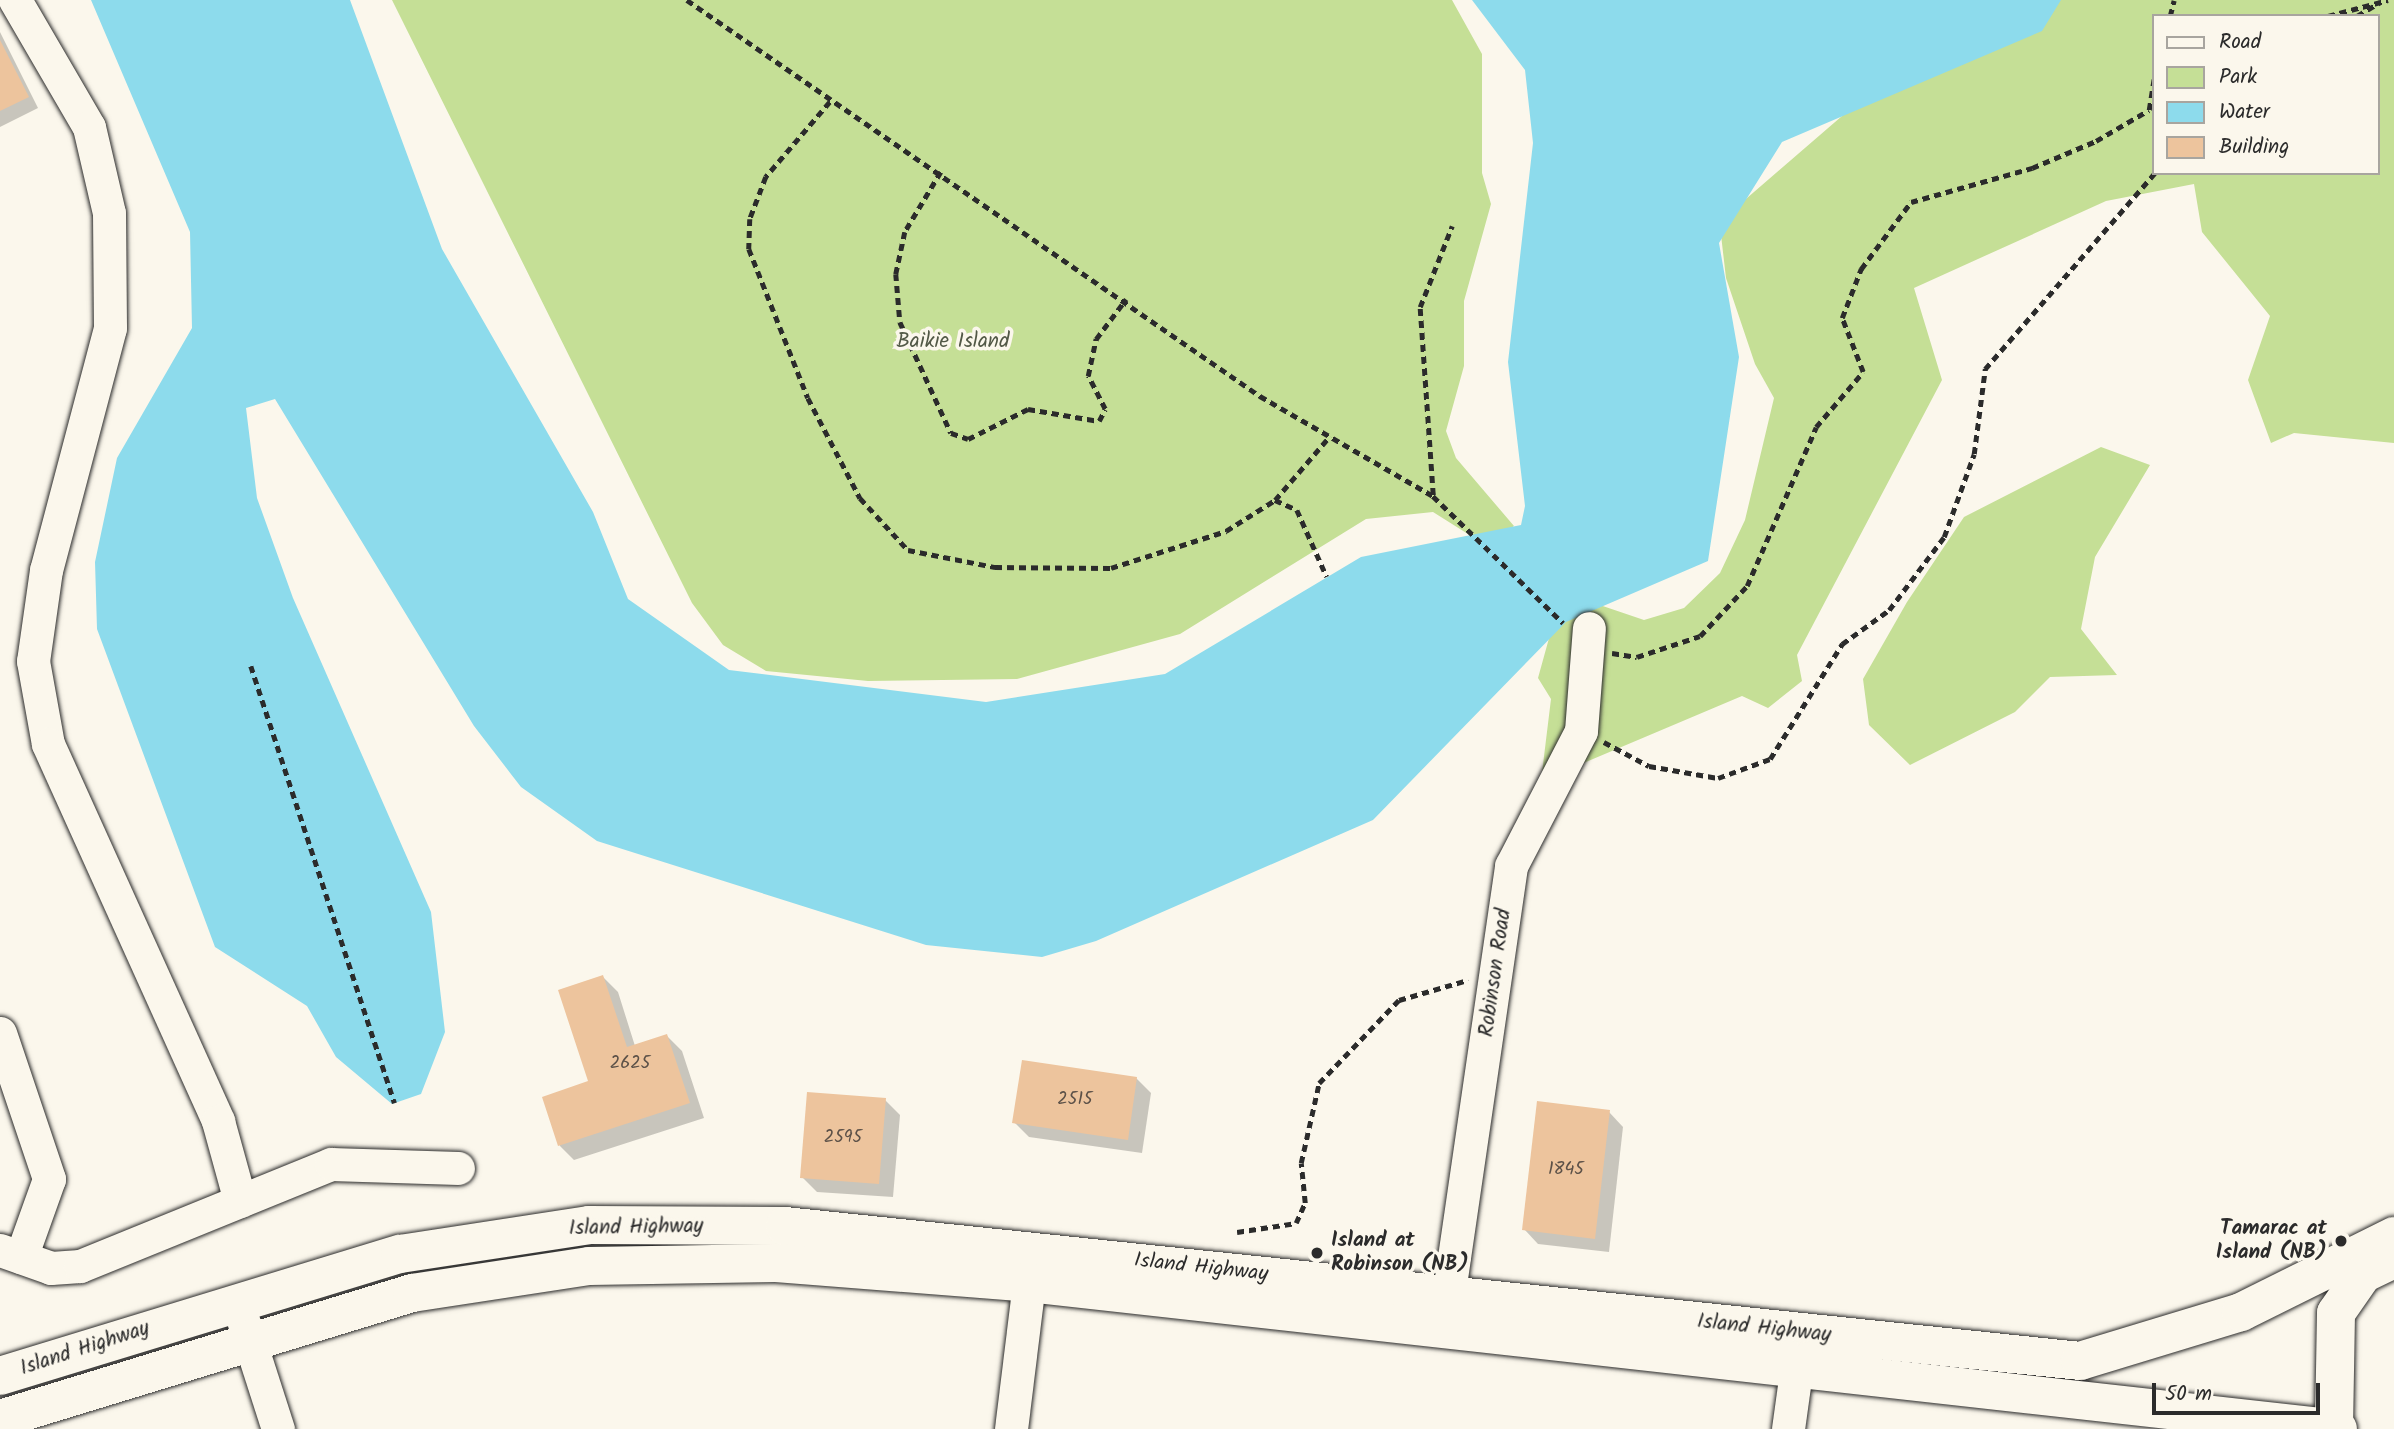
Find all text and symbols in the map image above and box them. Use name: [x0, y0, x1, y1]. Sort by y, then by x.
legend: [2152, 14, 2380, 175]
text: Road: [2219, 26, 2261, 59]
text: Park: [2219, 61, 2257, 94]
text: Water: [2219, 96, 2270, 129]
text: Building: [2219, 131, 2289, 164]
park label: Baikie Island: [896, 329, 1010, 355]
street label: Robinson Road: [1475, 907, 1517, 1039]
house number: 2625: [610, 1053, 650, 1075]
house number: 2515: [1057, 1089, 1093, 1111]
house number: 2595: [824, 1127, 862, 1149]
house number: 1845: [1548, 1159, 1584, 1181]
street label: Island Highway: [568, 1214, 704, 1242]
place label: Tamarac at Island (NB): [2216, 1216, 2327, 1266]
place label: Island at Robinson (NB): [1331, 1228, 1469, 1278]
marker: Tamarac at Island (NB): [2333, 1233, 2349, 1249]
marker: Island at Robinson (NB): [1309, 1245, 1325, 1261]
street label: Island Highway: [1133, 1248, 1269, 1288]
street label: Island Highway: [1696, 1309, 1832, 1349]
street label: Island Highway: [17, 1316, 153, 1382]
scale bar: [2156, 1370, 2324, 1414]
text: 50 m: [2165, 1378, 2212, 1411]

